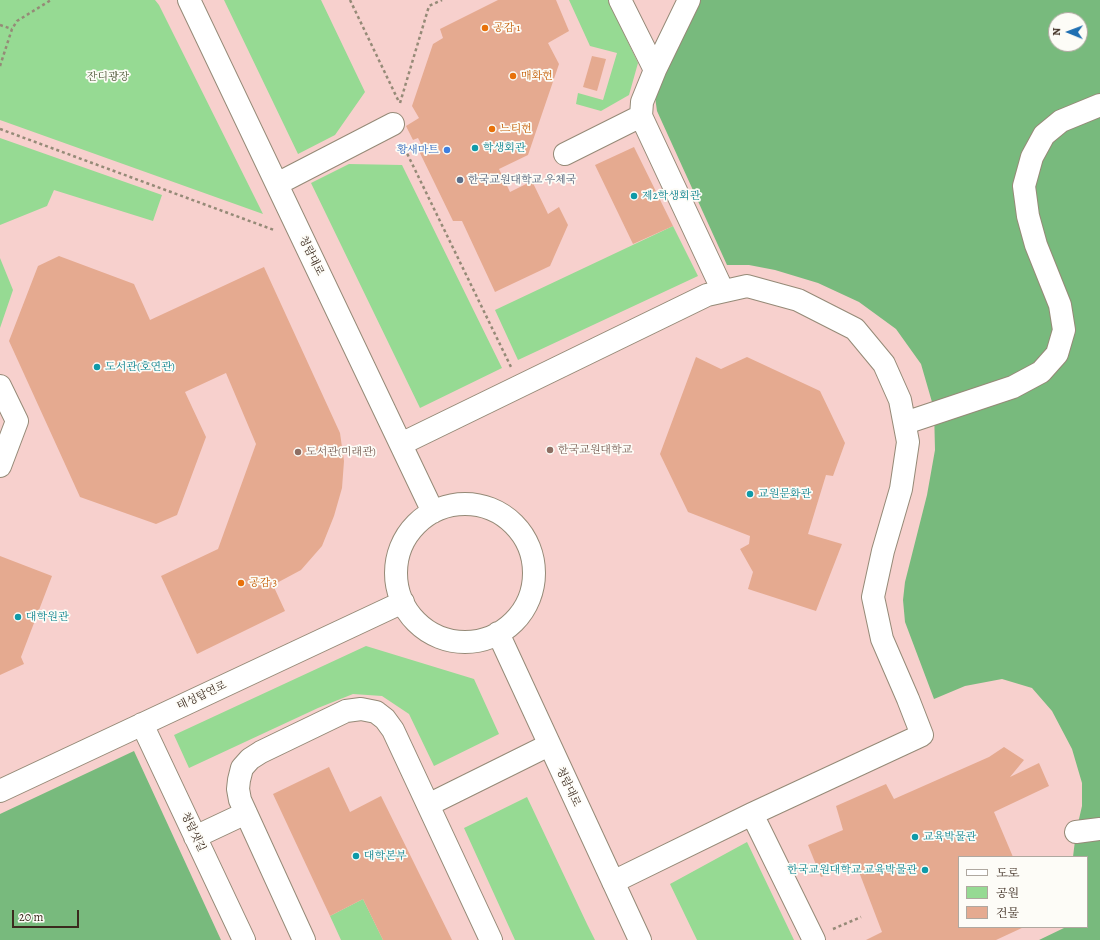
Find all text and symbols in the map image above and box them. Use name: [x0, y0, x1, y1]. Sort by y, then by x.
north arrow: [1048, 12, 1088, 52]
place label: 공감 1: [493, 21, 520, 35]
marker: 공감 1: [480, 23, 490, 33]
text: N: [1049, 28, 1064, 36]
place label: 매화헌: [521, 69, 553, 83]
park label: 잔디광장: [87, 70, 129, 84]
marker: 매화헌: [508, 71, 518, 81]
place label: 느티헌: [500, 122, 532, 136]
marker: 느티헌: [487, 124, 497, 134]
place label: 학생회관: [483, 141, 526, 155]
place label: 황새마트: [396, 143, 439, 157]
marker: 학생회관: [470, 143, 480, 153]
marker: 황새마트: [442, 145, 452, 155]
place label: 한국교원대학교 우체국: [468, 173, 576, 187]
marker: 한국교원대학교 우체국: [455, 175, 465, 185]
place label: 제2학생회관: [642, 189, 700, 203]
marker: 제2학생회관: [629, 191, 639, 201]
street label: 청람대로: [296, 234, 326, 278]
place label: 도서관(호연관): [105, 360, 175, 374]
marker: 도서관(호연관): [92, 362, 102, 372]
place label: 한국교원대학교: [558, 443, 632, 457]
place label: 도서관(미래관): [306, 445, 376, 459]
marker: 한국교원대학교: [545, 445, 555, 455]
marker: 도서관(미래관): [293, 447, 303, 457]
place label: 교원문화관: [758, 487, 811, 501]
marker: 교원문화관: [745, 489, 755, 499]
place label: 공감 3: [249, 576, 277, 590]
marker: 공감 3: [236, 578, 246, 588]
place label: 대학원관: [26, 610, 69, 624]
marker: 대학원관: [13, 612, 23, 622]
street label: 태성탑연로: [175, 679, 229, 713]
street label: 청람대로: [553, 765, 583, 809]
street label: 청람샛길: [178, 810, 208, 854]
place label: 교육박물관: [923, 830, 976, 844]
marker: 교육박물관: [910, 832, 920, 842]
place label: 대학본부: [364, 849, 407, 863]
marker: 대학본부: [351, 851, 361, 861]
legend: [958, 856, 1088, 928]
place label: 한국교원대학교 교육박물관: [787, 863, 917, 877]
marker: 한국교원대학교 교육박물관: [920, 865, 930, 875]
text: 도로: [996, 865, 1019, 881]
text: 공원: [996, 885, 1019, 901]
scale bar: [14, 902, 81, 928]
text: 건물: [996, 905, 1019, 921]
text: 20 m: [19, 909, 43, 925]

